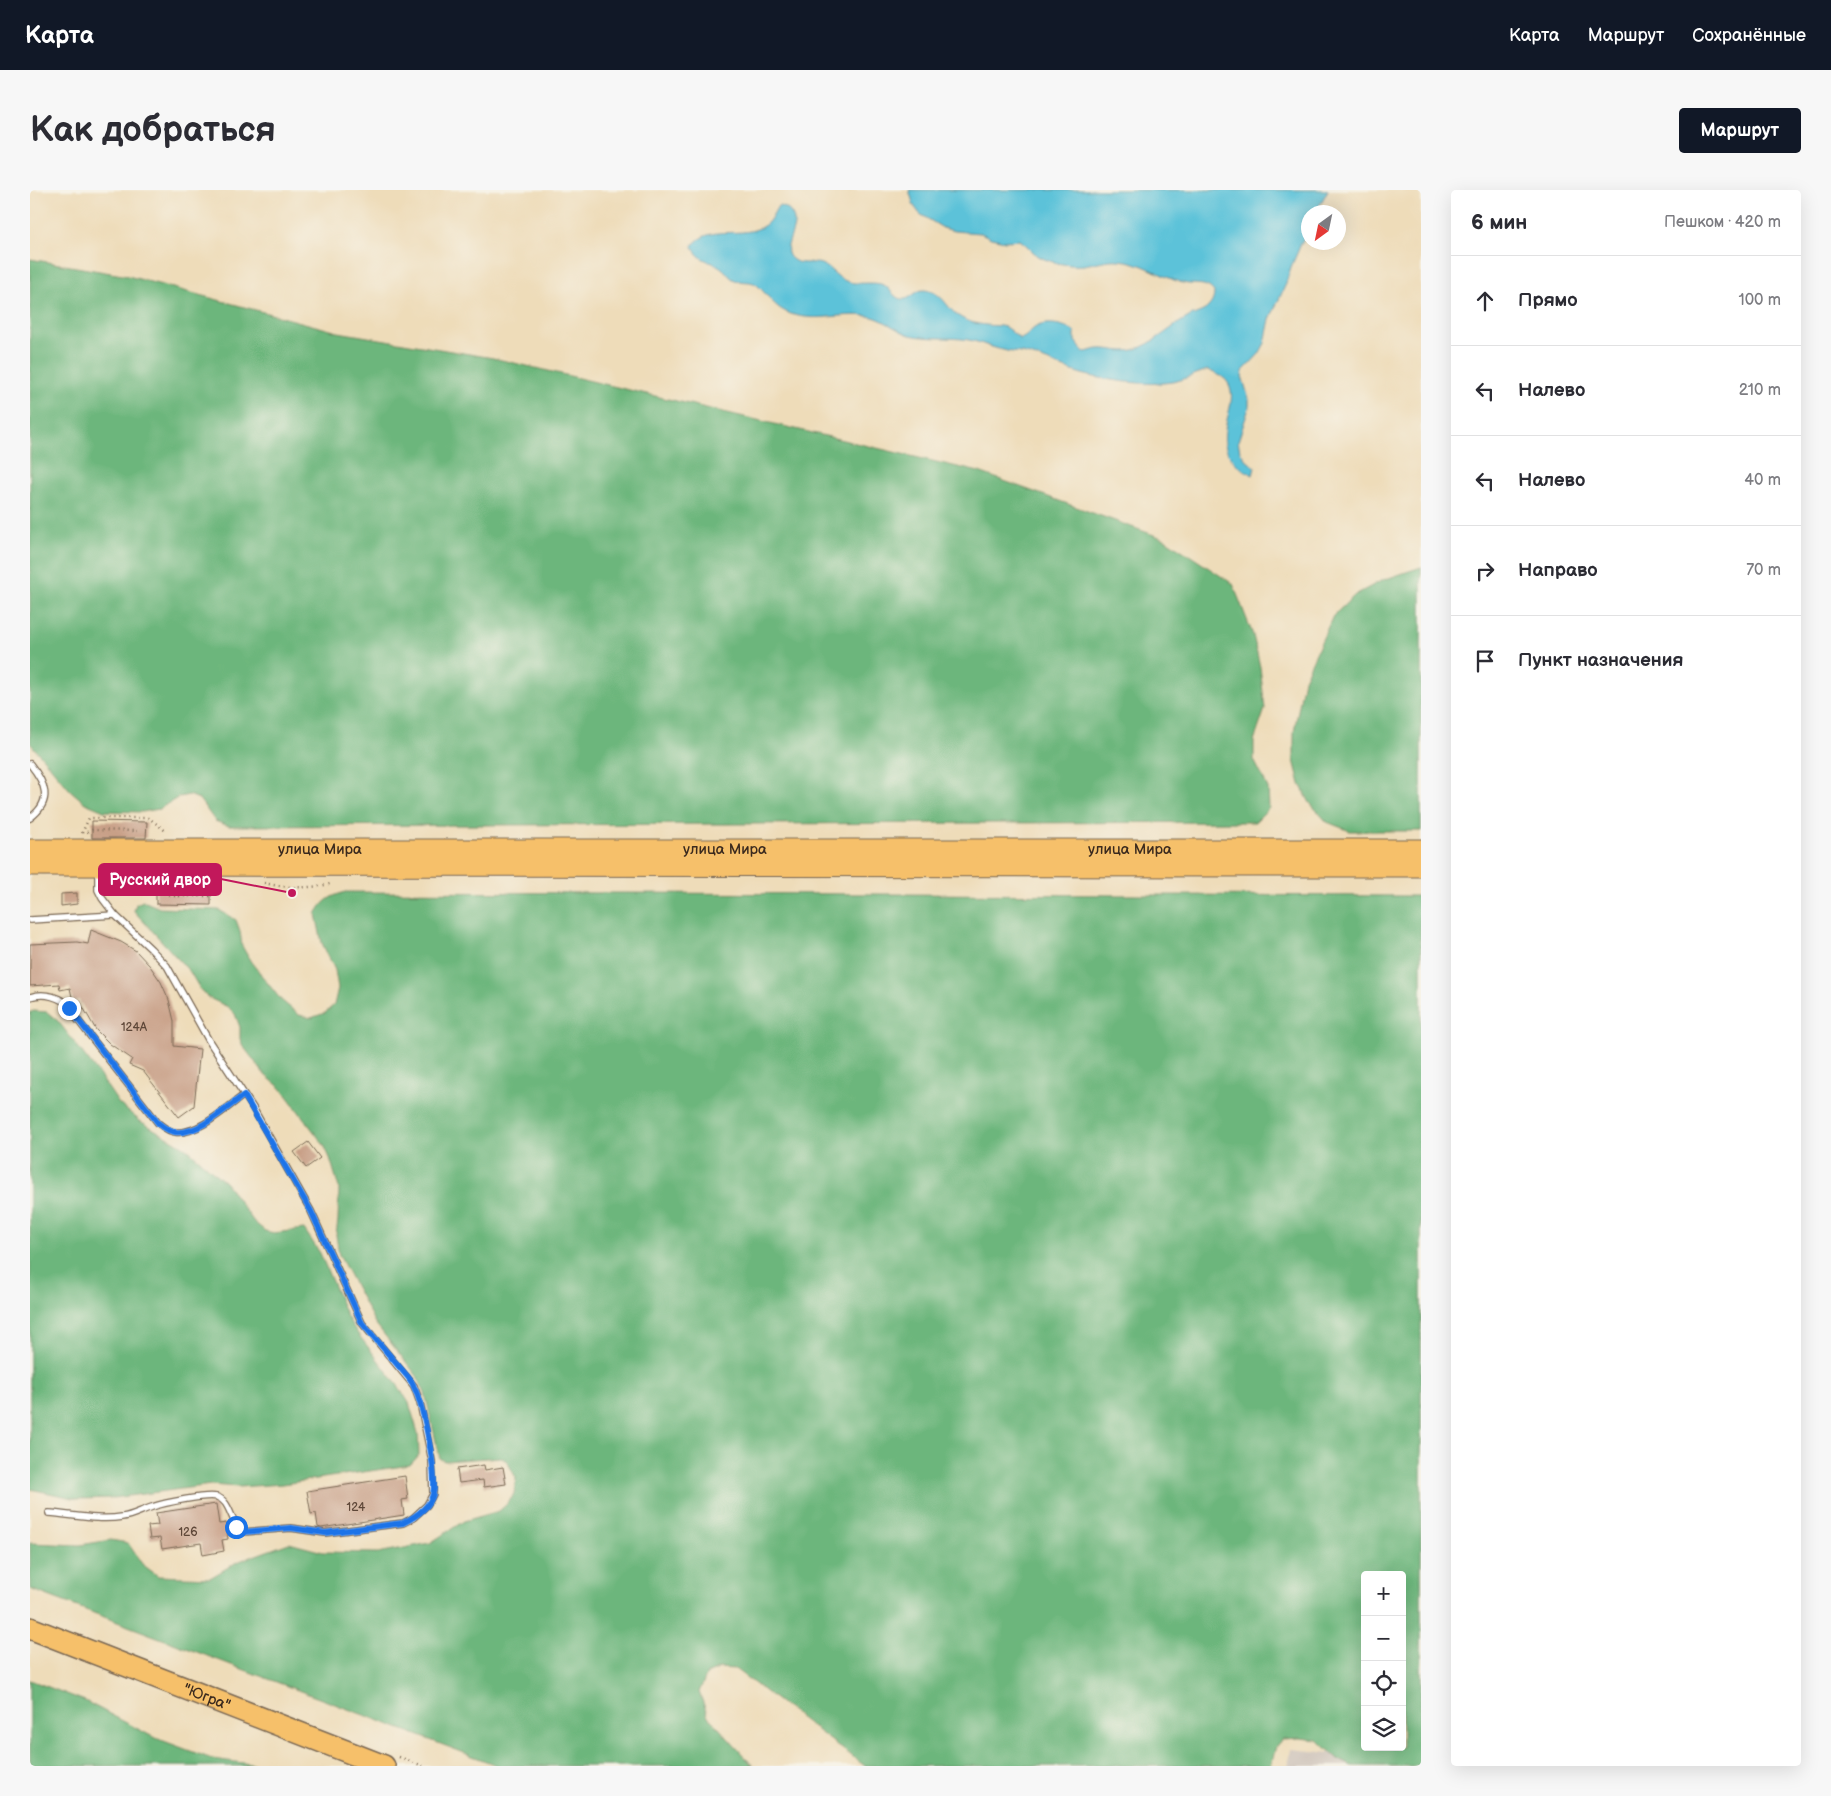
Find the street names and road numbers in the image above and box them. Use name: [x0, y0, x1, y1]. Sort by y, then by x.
street label: улица Мира: [278, 840, 362, 859]
street label: улица Мира: [683, 840, 767, 859]
street label: улица Мира: [1088, 840, 1172, 859]
street label: "Югра": [180, 1680, 233, 1715]

